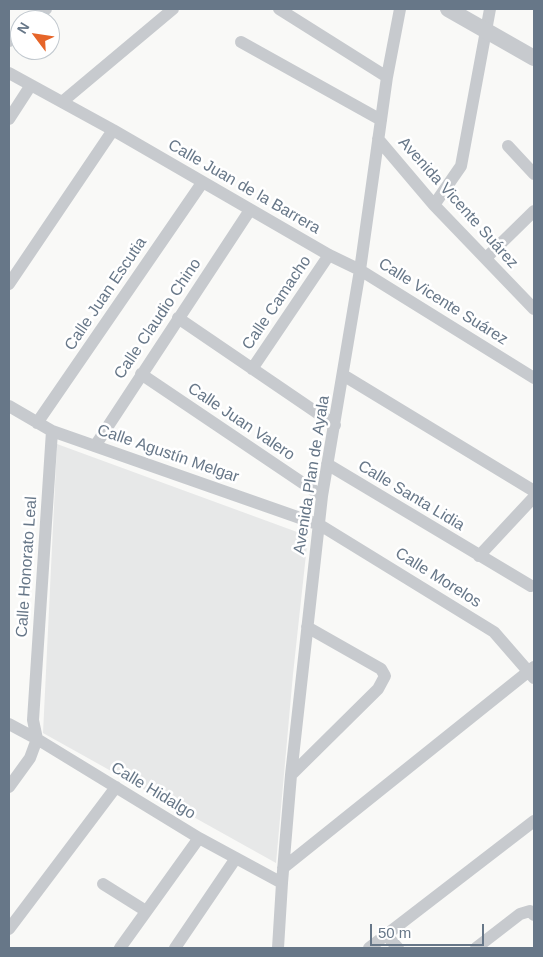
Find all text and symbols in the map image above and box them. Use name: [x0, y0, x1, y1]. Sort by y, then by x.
north arrow: [10, 10, 60, 60]
text: N: [14, 19, 32, 36]
street label: Avenida Vicente Suárez: [394, 133, 522, 273]
street label: Calle Juan de la Barrera: [164, 136, 324, 238]
street label: Calle Juan Escutia: [61, 234, 151, 354]
street label: Calle Camacho: [238, 252, 316, 354]
street label: Calle Vicente Suárez: [375, 254, 511, 350]
street label: Calle Claudio Chino: [111, 255, 205, 383]
street label: Calle Juan Valero: [184, 379, 298, 465]
street label: Avenida Plan de Ayala: [290, 394, 334, 556]
street label: Calle Agustín Melgar: [95, 421, 241, 487]
street label: Calle Santa Lidia: [354, 457, 468, 535]
street label: Calle Honorato Leal: [12, 496, 42, 638]
street label: Calle Morelos: [391, 544, 485, 612]
street label: Calle Hidalgo: [107, 758, 199, 824]
scale bar: [373, 914, 487, 946]
text: 50 m: [378, 924, 411, 941]

